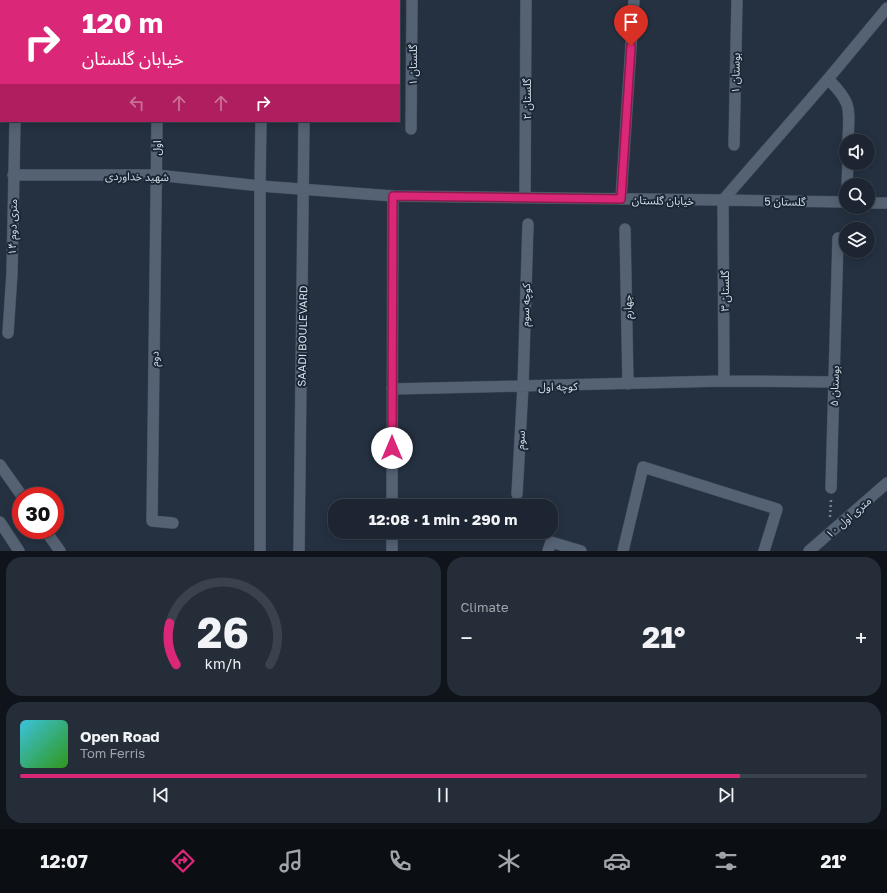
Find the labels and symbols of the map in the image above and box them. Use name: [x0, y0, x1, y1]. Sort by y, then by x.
pin: [614, 5, 648, 46]
street label: گلستان ۱: [406, 44, 420, 86]
street label: بوستان ۱: [728, 53, 743, 93]
street label: گلستان ۲: [520, 78, 534, 120]
street label: اول: [150, 140, 164, 156]
street label: شهید خداوردی: [105, 169, 170, 184]
street label: خیابان گلستان: [632, 193, 695, 208]
street label: گلستان 5: [764, 194, 806, 209]
street label: ۱۴ متری دوم: [5, 199, 21, 255]
street label: گلستان ۳: [718, 270, 732, 312]
street label: کوچه سوم: [518, 283, 534, 327]
street label: SAADI BOULEVARD: [295, 285, 309, 387]
street label: جهارم: [620, 294, 636, 319]
street label: دوم: [147, 351, 163, 367]
street label: بوستان ۵: [827, 365, 842, 407]
street label: کوچه اول: [538, 379, 578, 395]
position arrow: [371, 427, 413, 469]
street label: سوم: [513, 430, 529, 450]
speed limit sign: 30: [12, 487, 64, 539]
street label: ۱۰ متری اول: [823, 494, 874, 541]

